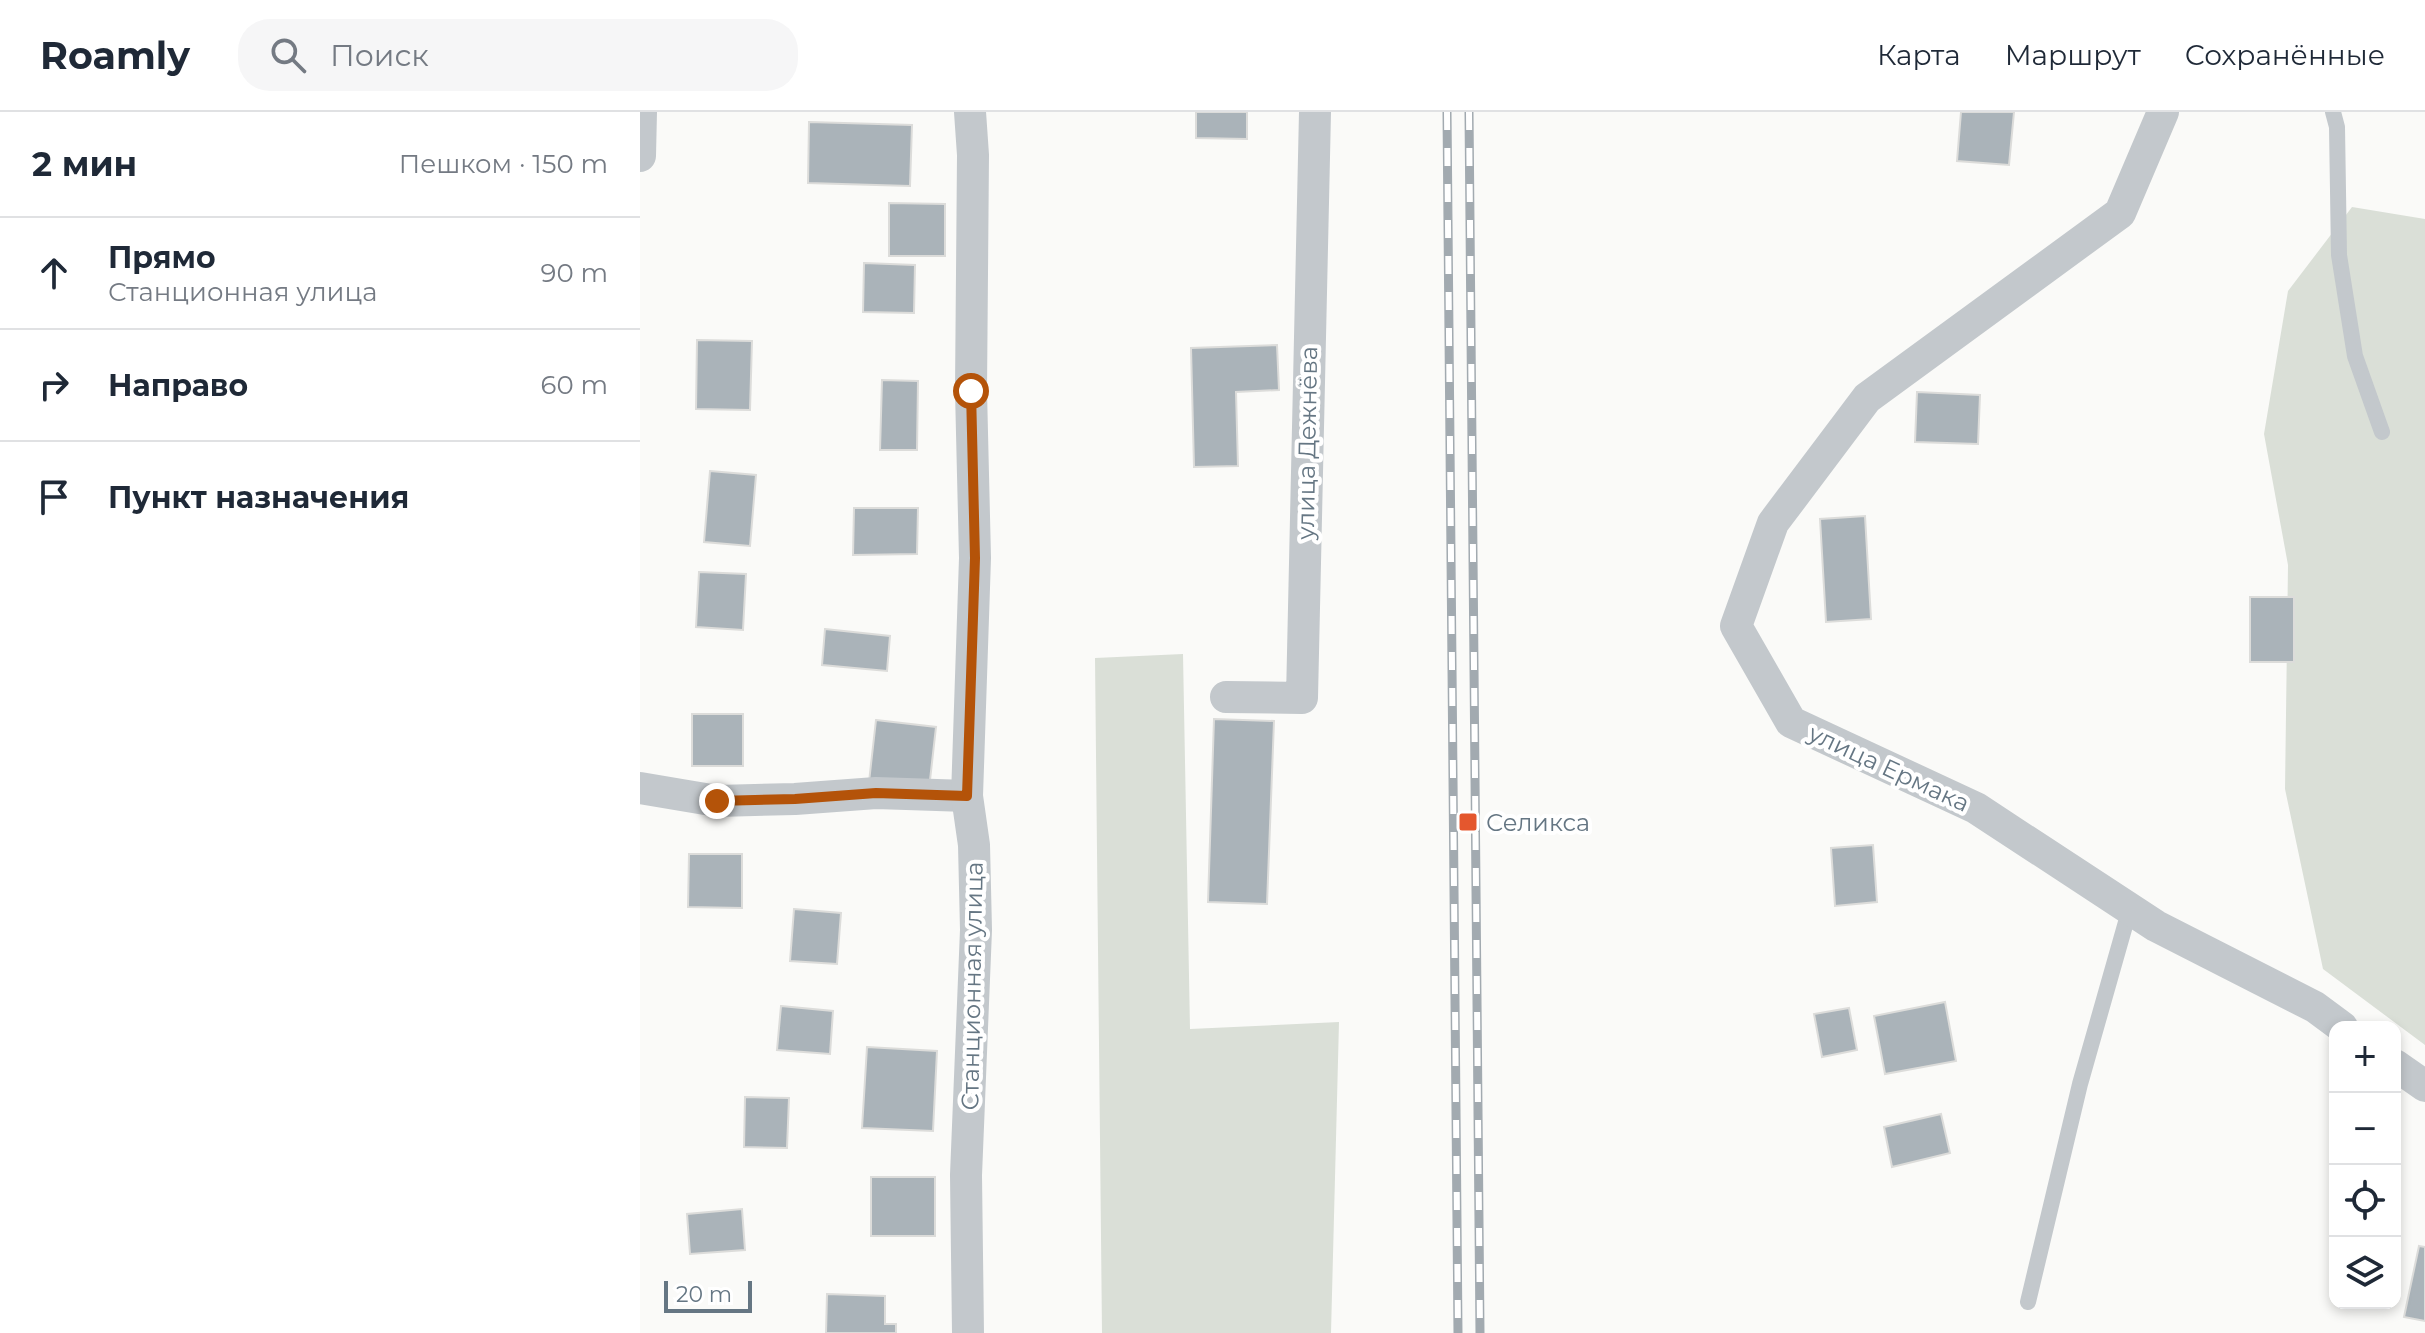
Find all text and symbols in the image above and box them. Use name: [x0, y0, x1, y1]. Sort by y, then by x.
search box: [238, 19, 798, 91]
text: Roamly: [40, 32, 190, 79]
icon: search: [266, 33, 310, 77]
text: Поиск: [330, 37, 429, 74]
text: Карта: [1877, 38, 1961, 72]
text: Маршрут: [2005, 38, 2141, 72]
text: Сохранённые: [2185, 38, 2385, 72]
text: 2 мин: [32, 143, 137, 185]
text: Пешком · 150 m: [399, 148, 608, 180]
text: Прямо: [108, 239, 216, 276]
icon: ahead: [32, 251, 76, 295]
text: 90 m: [541, 257, 608, 289]
text: Станционная улица: [108, 276, 377, 308]
street label: улица Дежнёва: [1291, 346, 1323, 541]
icon: right: [32, 363, 76, 407]
text: Направо: [108, 367, 248, 404]
text: 60 m: [541, 369, 608, 401]
route start: [953, 373, 989, 409]
icon: arrive: [32, 475, 76, 519]
text: Пункт назначения: [108, 479, 409, 516]
street label: улица Ермака: [1803, 718, 1974, 818]
route end: [699, 783, 735, 819]
place label: Селикса: [1486, 808, 1590, 837]
marker: Селикса: [1457, 811, 1479, 833]
street label: Станционная улица: [955, 861, 989, 1111]
map controls: [2329, 1021, 2401, 1309]
button: +: [2329, 1021, 2401, 1093]
button: −: [2329, 1093, 2401, 1165]
button: locate: [2329, 1165, 2401, 1237]
button: layers: [2329, 1237, 2401, 1309]
scale bar: [664, 1277, 752, 1313]
text: 20 m: [676, 1281, 732, 1308]

